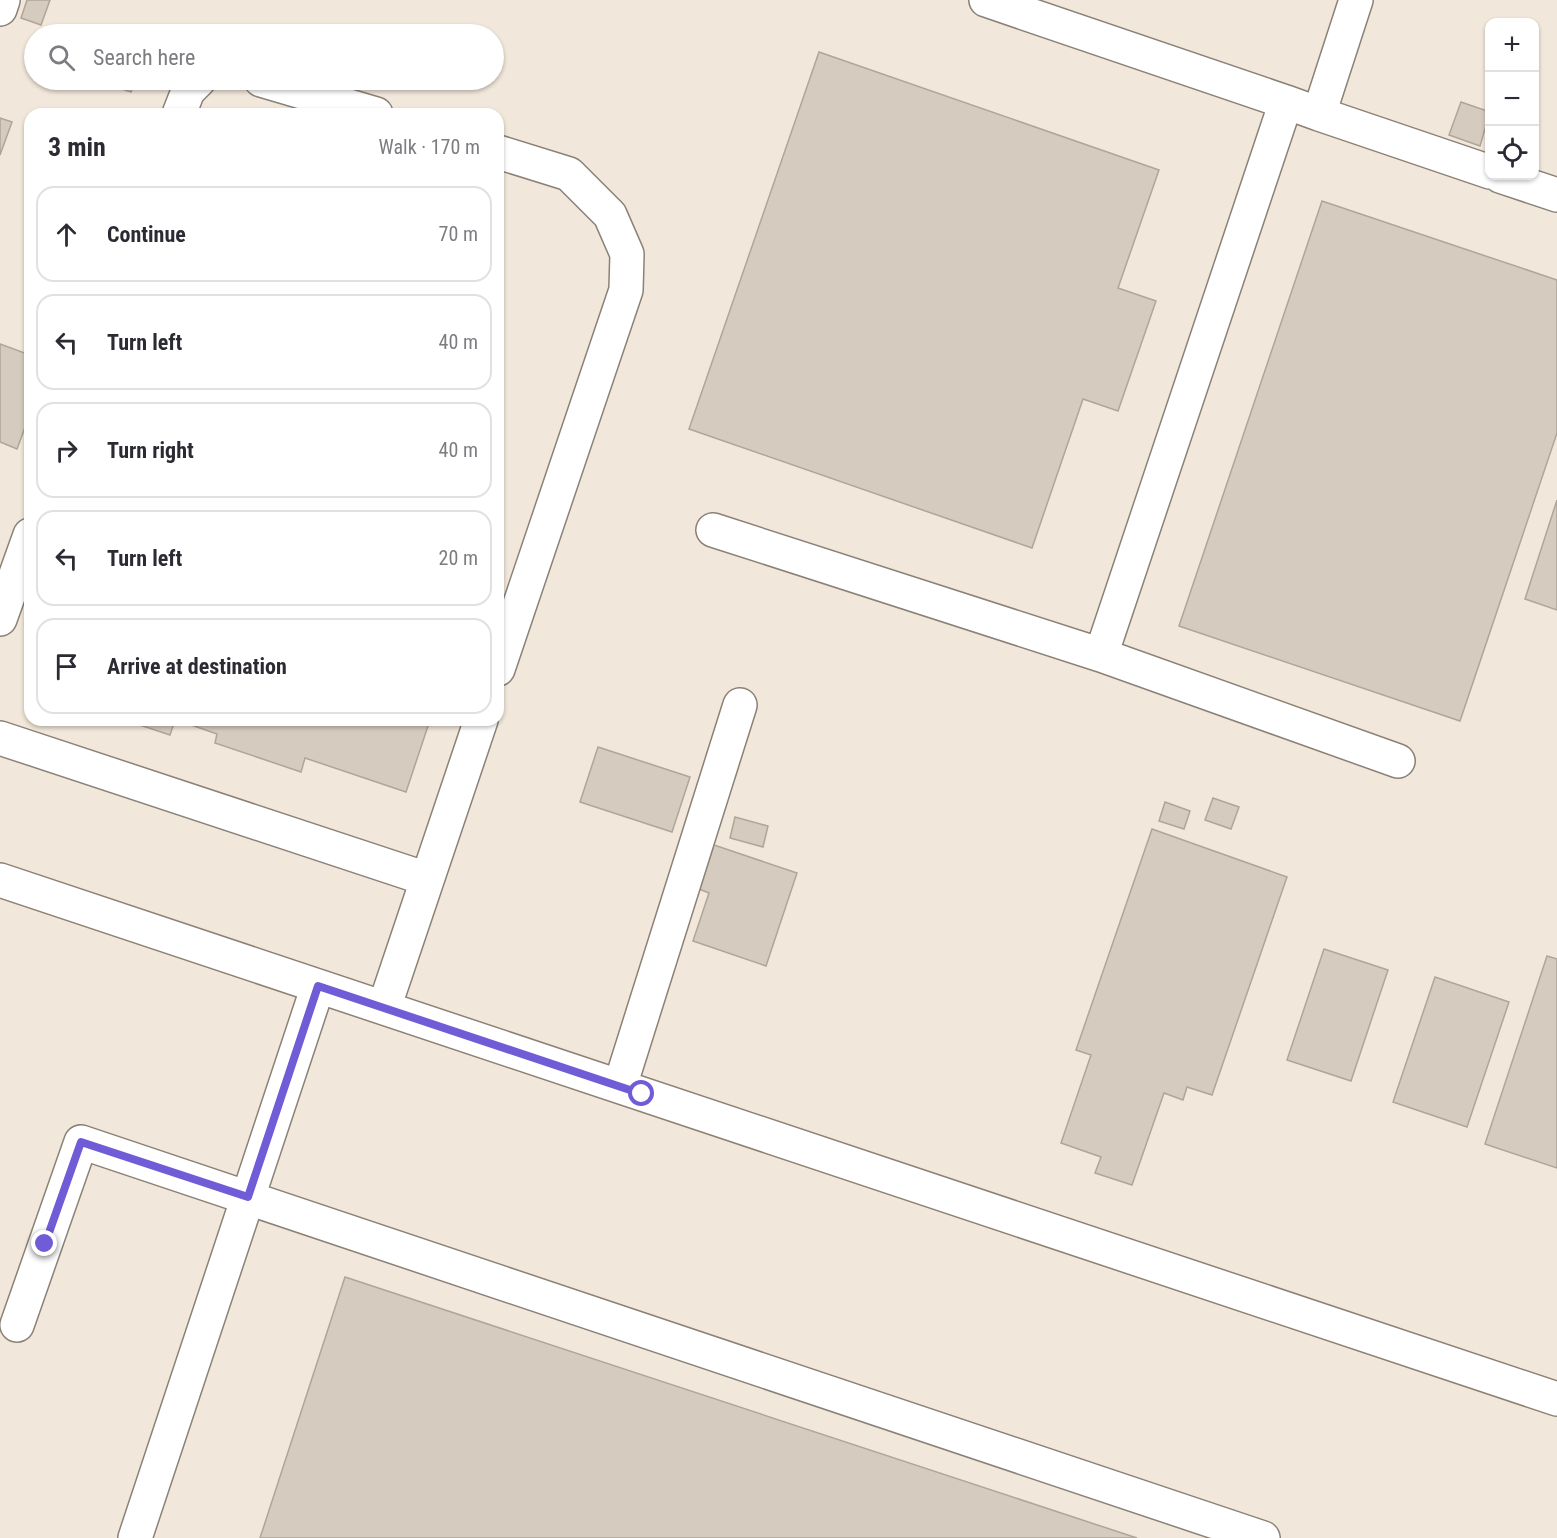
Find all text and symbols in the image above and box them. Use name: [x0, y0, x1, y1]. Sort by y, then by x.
map controls: [1485, 18, 1539, 180]
button: +: [1485, 18, 1539, 72]
search box: [24, 24, 504, 90]
icon: search: [45, 41, 78, 74]
text: Search here: [93, 45, 195, 70]
button: −: [1485, 72, 1539, 126]
button: locate: [1485, 126, 1539, 180]
text: 3 min: [48, 132, 106, 162]
text: Walk · 170 m: [379, 135, 480, 159]
icon: ahead: [50, 218, 83, 251]
text: Continue: [107, 222, 186, 247]
text: 70 m: [439, 222, 478, 246]
icon: left: [50, 326, 83, 359]
text: Turn left: [107, 330, 182, 355]
text: 40 m: [439, 330, 478, 354]
icon: right: [50, 434, 83, 467]
text: Turn right: [107, 438, 194, 463]
text: 40 m: [439, 438, 478, 462]
icon: left: [50, 542, 83, 575]
text: Turn left: [107, 546, 182, 571]
text: 20 m: [439, 546, 478, 570]
icon: arrive: [50, 650, 83, 683]
text: Arrive at destination: [107, 654, 287, 679]
route start: [628, 1080, 654, 1106]
route end: [31, 1230, 57, 1256]

